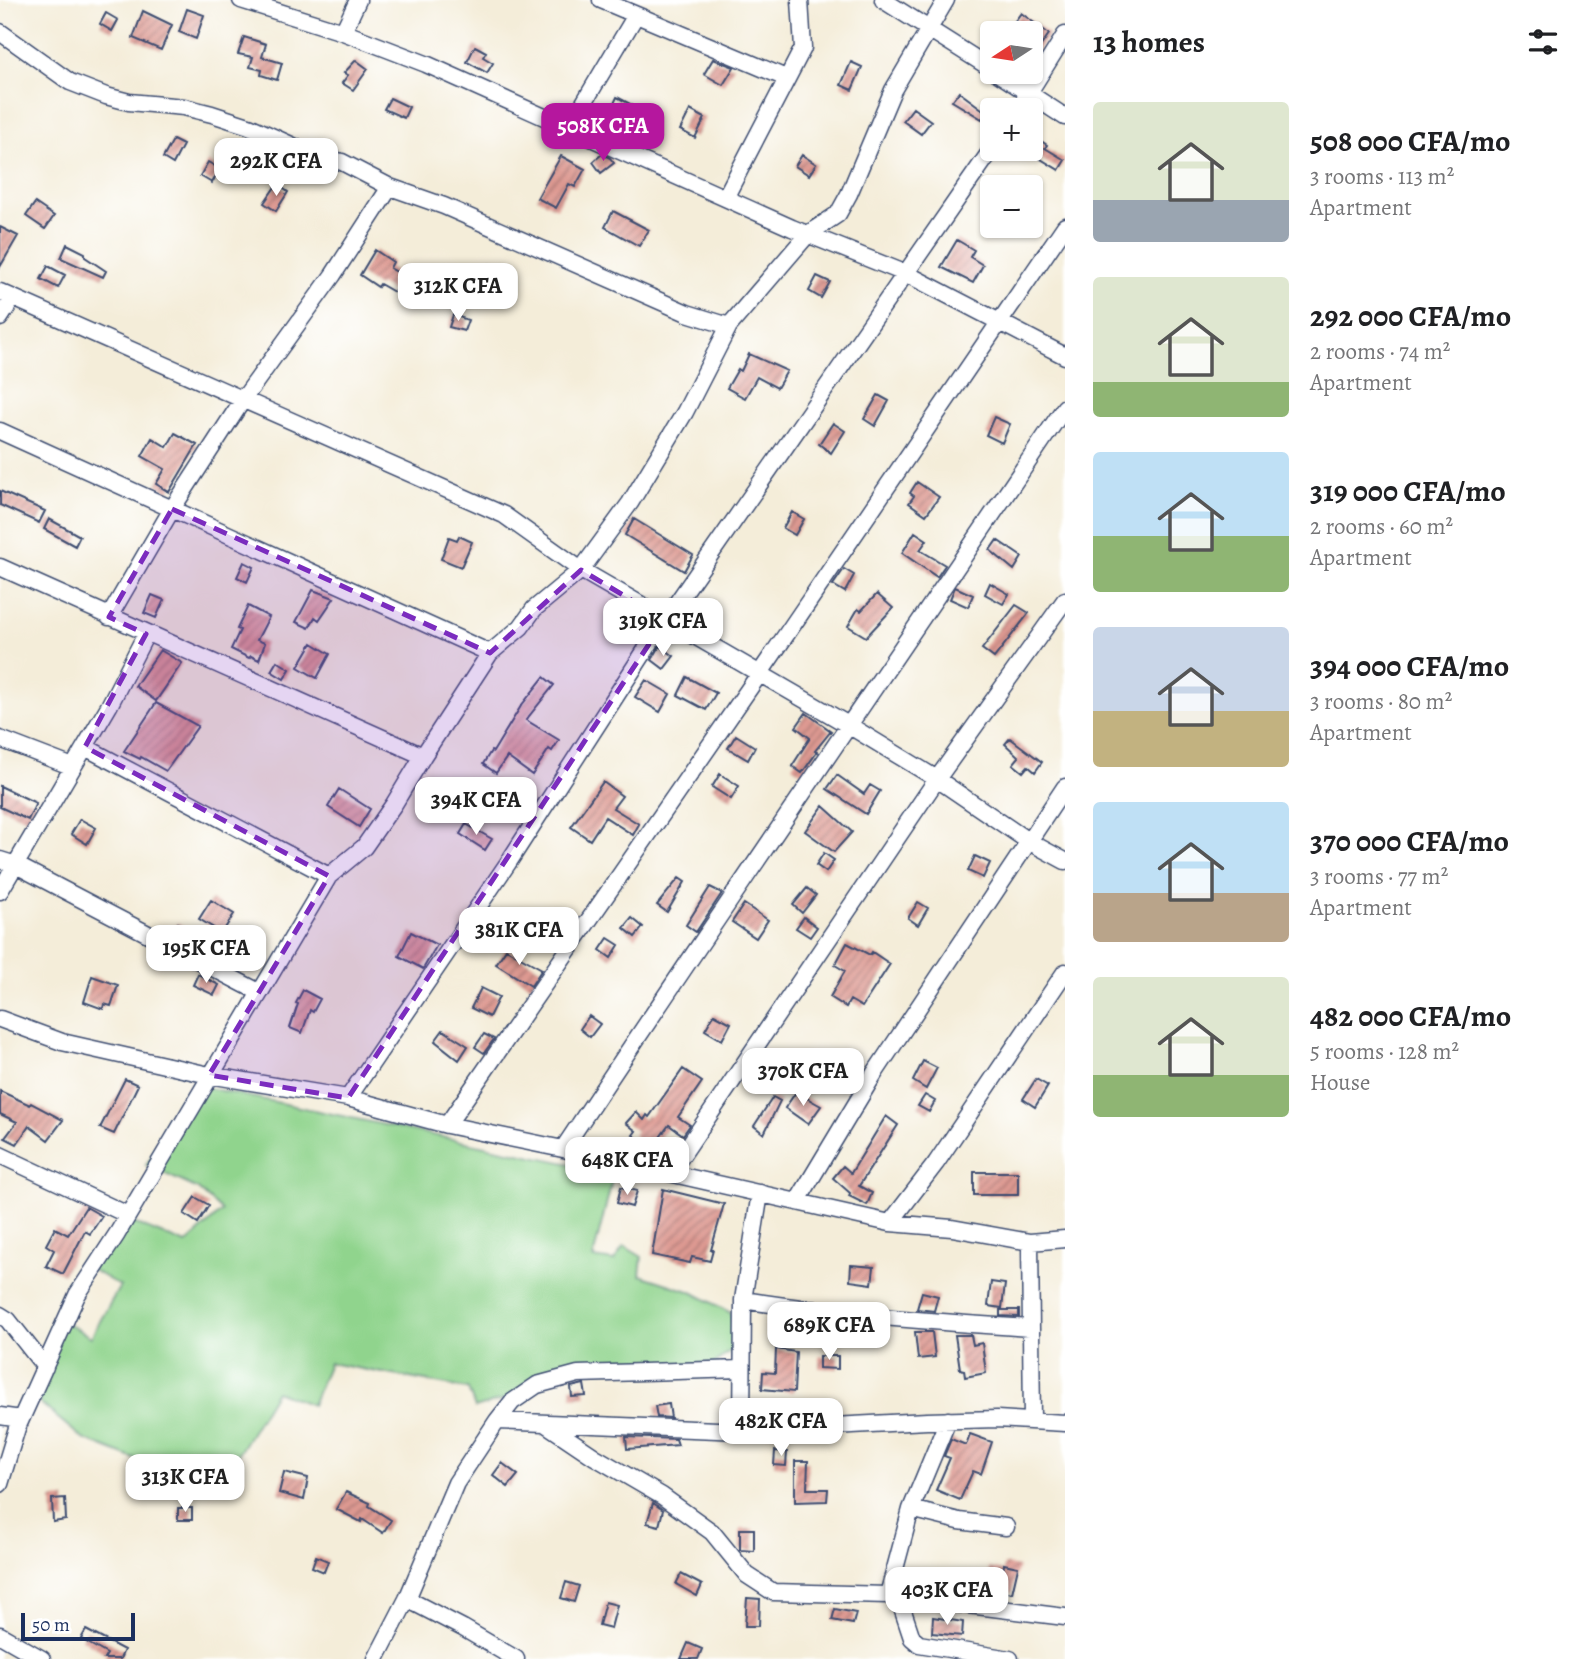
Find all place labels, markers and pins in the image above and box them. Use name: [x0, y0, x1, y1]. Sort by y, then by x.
pin: 508K CFA: [531, 104, 675, 163]
pin: 292K CFA: [204, 138, 348, 198]
pin: 312K CFA: [386, 264, 530, 323]
pin: 319K CFA: [591, 598, 735, 658]
pin: 394K CFA: [404, 778, 548, 837]
pin: 381K CFA: [447, 908, 591, 967]
pin: 195K CFA: [134, 926, 278, 985]
pin: 370K CFA: [731, 1048, 875, 1108]
pin: 648K CFA: [555, 1138, 699, 1197]
pin: 689K CFA: [757, 1302, 901, 1362]
pin: 482K CFA: [709, 1398, 853, 1458]
pin: 313K CFA: [113, 1454, 257, 1514]
pin: 403K CFA: [875, 1568, 1019, 1627]

